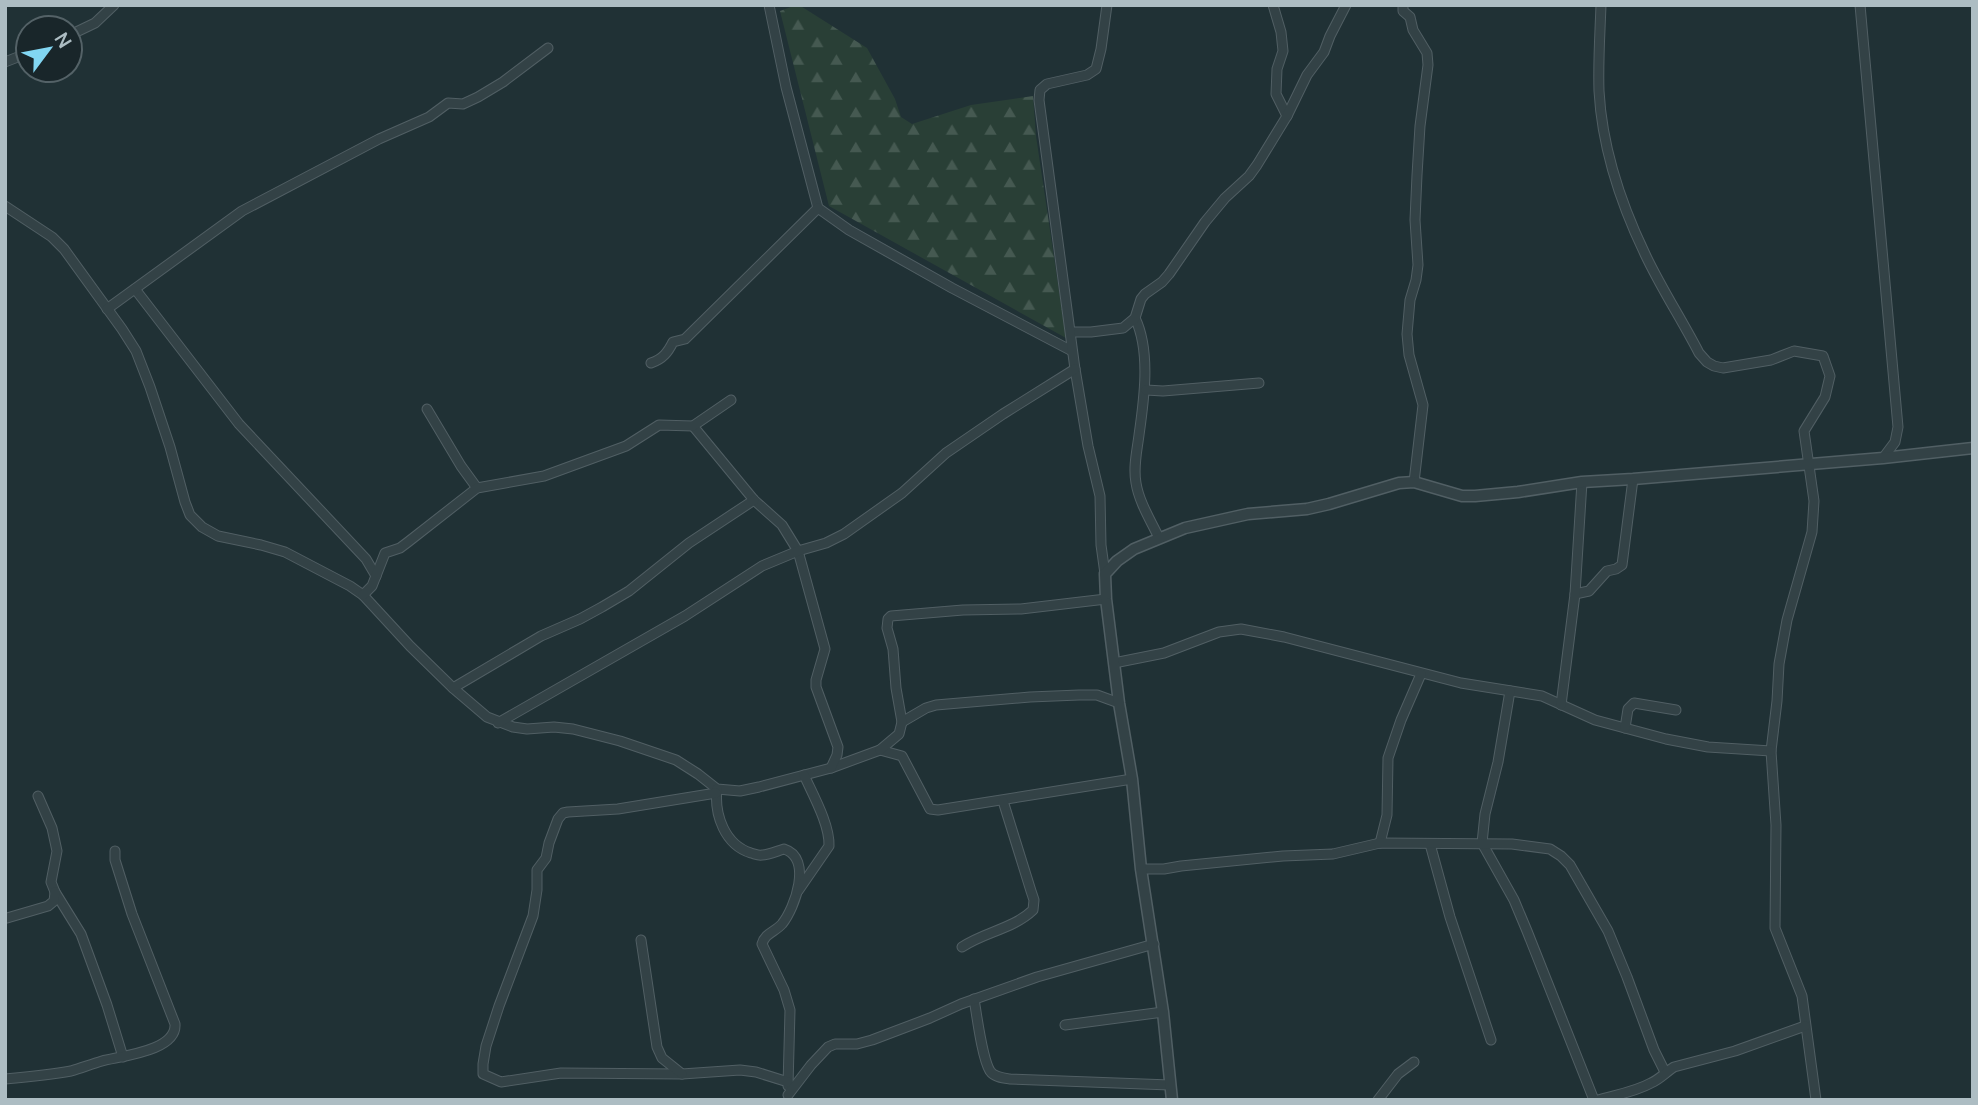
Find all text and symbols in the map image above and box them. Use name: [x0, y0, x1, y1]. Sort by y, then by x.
north arrow: [14, 14, 84, 84]
text: N: [49, 27, 78, 53]

